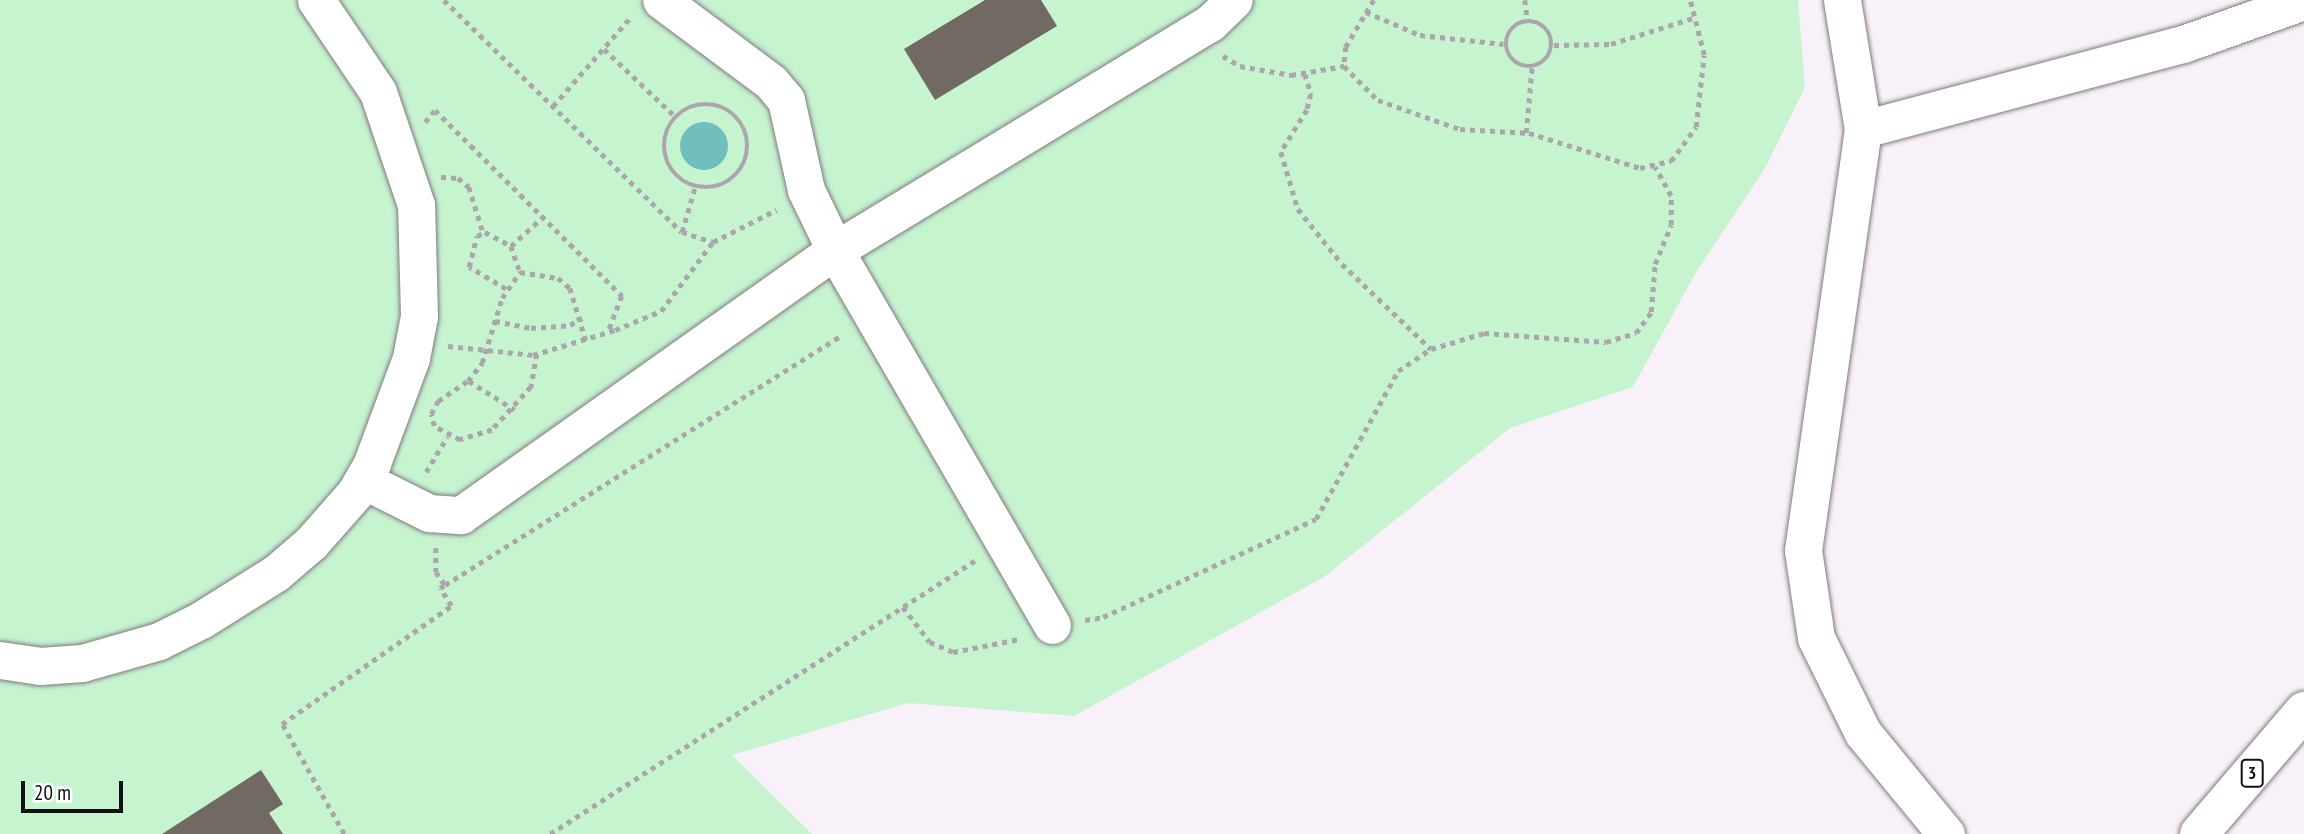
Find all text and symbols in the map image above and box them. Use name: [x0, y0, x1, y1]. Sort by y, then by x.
road number: 3: [2240, 758, 2264, 788]
scale bar: [24, 768, 126, 812]
text: 20 m: [34, 779, 71, 806]

